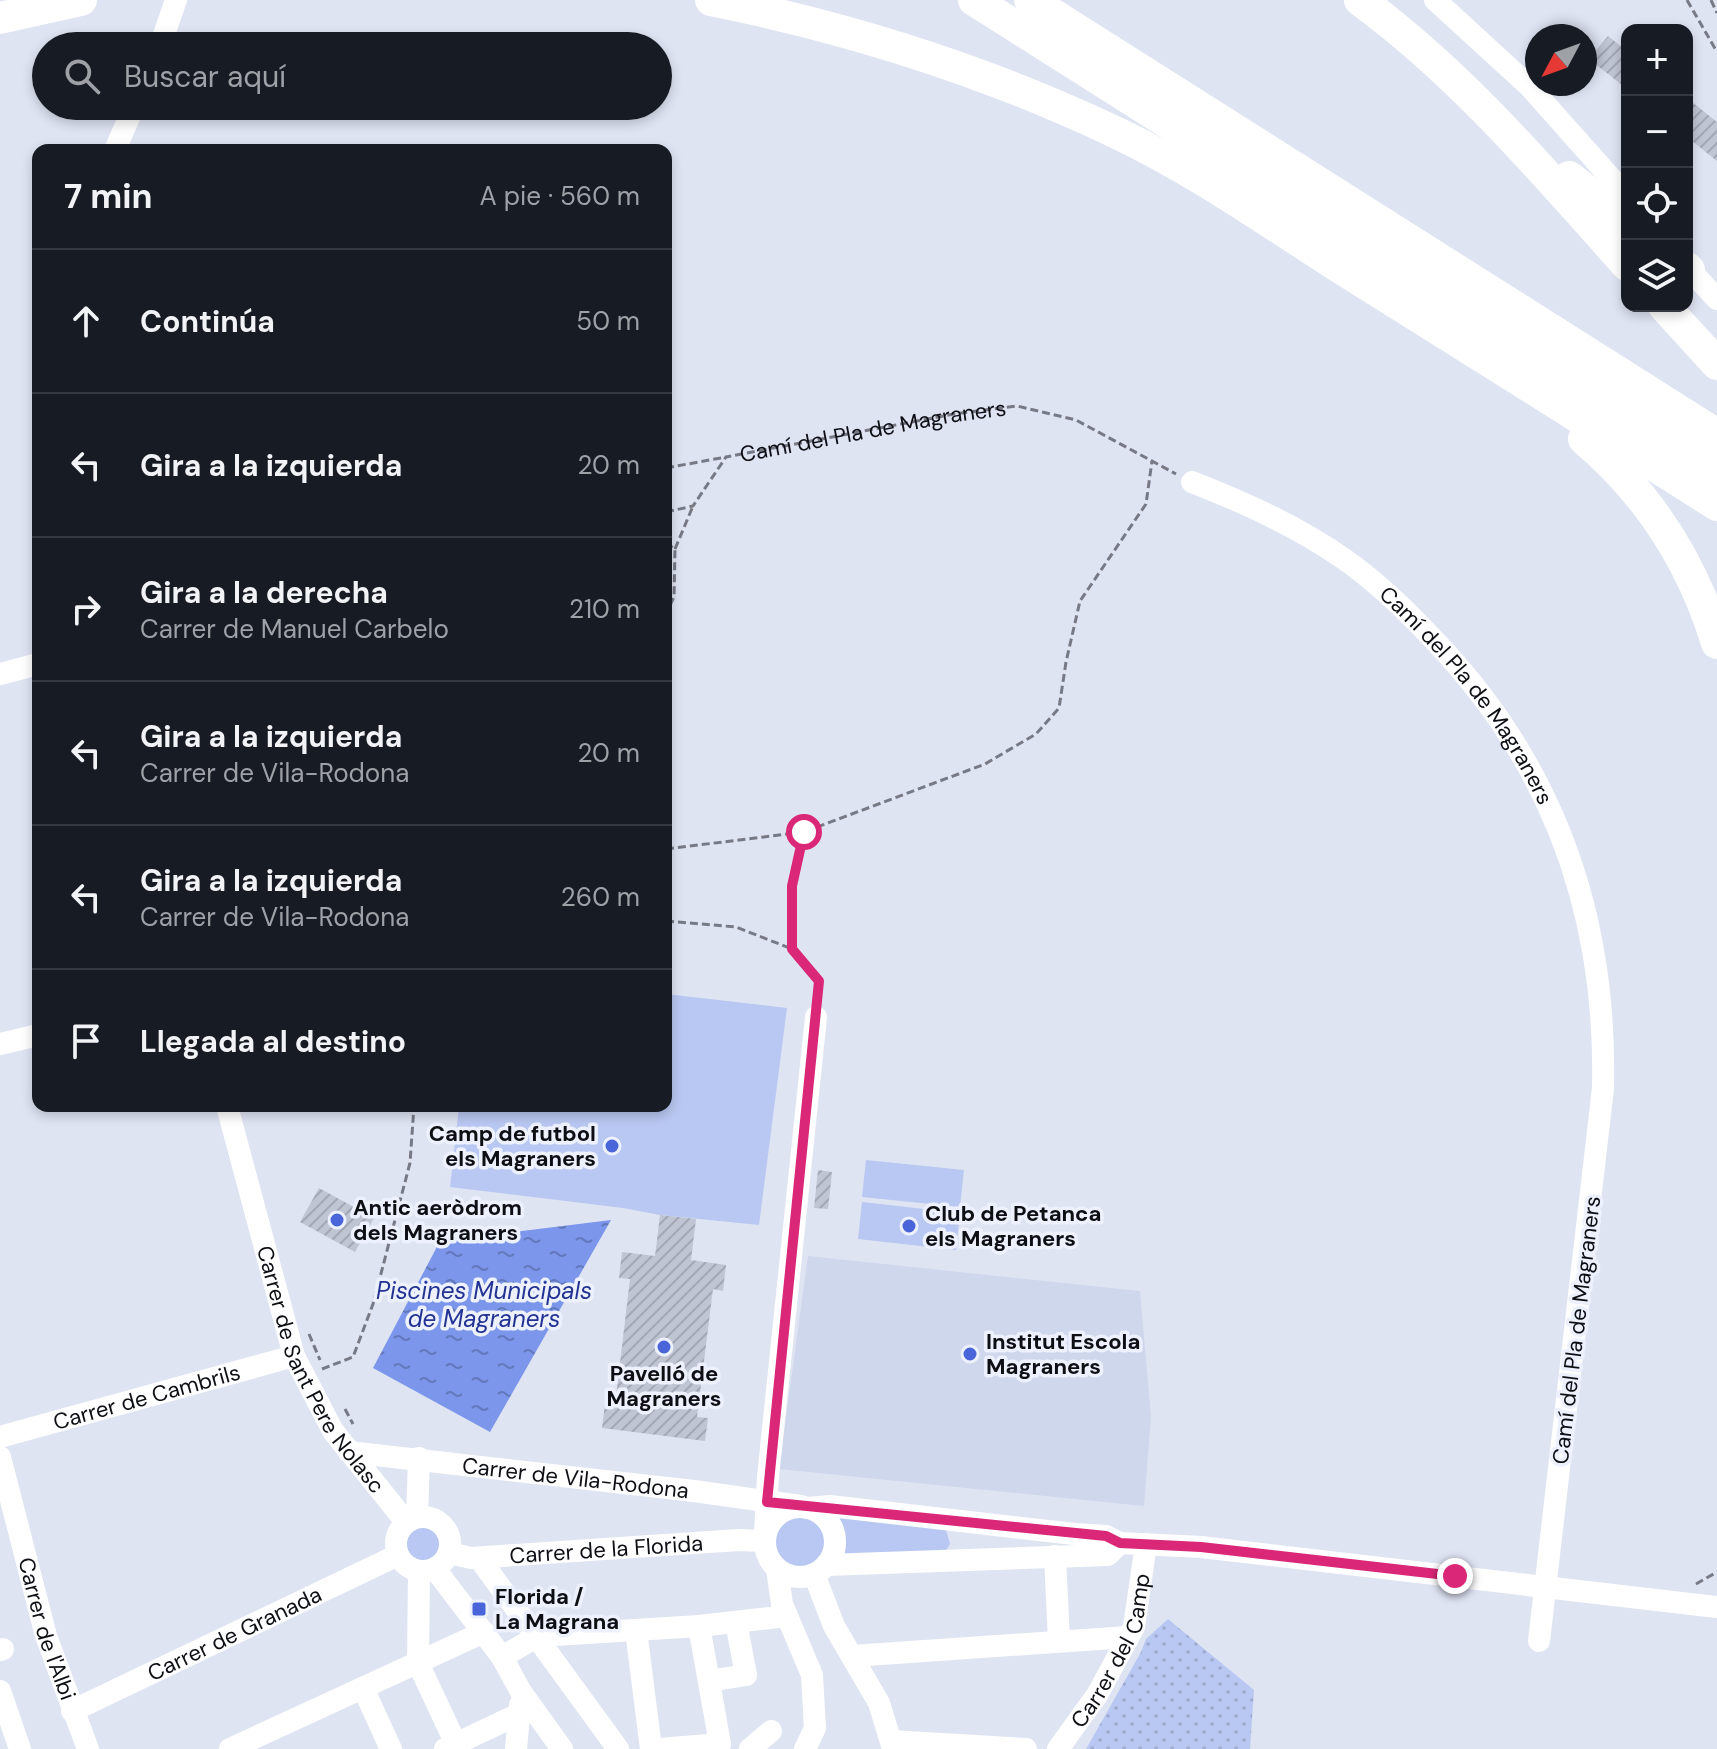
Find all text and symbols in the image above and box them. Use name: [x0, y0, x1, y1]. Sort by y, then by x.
north arrow: [1525, 24, 1597, 96]
map controls: [1621, 24, 1693, 312]
button: +: [1621, 24, 1693, 96]
search box: [32, 32, 672, 120]
icon: search: [60, 54, 104, 98]
text: Buscar aquí: [124, 57, 286, 96]
button: −: [1621, 96, 1693, 168]
button: locate: [1621, 168, 1693, 240]
text: 7 min: [64, 174, 153, 219]
text: A pie · 560 m: [480, 179, 640, 213]
button: layers: [1621, 240, 1693, 312]
icon: ahead: [64, 299, 108, 343]
text: Continúa: [140, 302, 275, 341]
text: 50 m: [576, 304, 640, 338]
street label: Camí del Pla de Magraners: [737, 394, 1008, 469]
icon: left: [64, 443, 108, 487]
text: Gira a la izquierda: [140, 446, 402, 485]
text: 20 m: [577, 448, 640, 482]
text: Gira a la derecha: [140, 573, 388, 612]
street label: Camí del Pla de Magraners: [1373, 580, 1560, 809]
icon: right: [64, 587, 108, 631]
text: 210 m: [569, 592, 640, 626]
text: Carrer de Manuel Carbelo: [140, 612, 449, 646]
text: Gira a la izquierda: [140, 717, 402, 756]
icon: left: [64, 731, 108, 775]
text: 20 m: [577, 736, 640, 770]
text: Carrer de Vila-Rodona: [140, 756, 409, 790]
route start: [786, 814, 822, 850]
text: Gira a la izquierda: [140, 861, 402, 900]
icon: left: [64, 875, 108, 919]
text: 260 m: [561, 880, 640, 914]
text: Carrer de Vila-Rodona: [140, 900, 409, 934]
icon: arrive: [64, 1019, 108, 1063]
text: Llegada al destino: [140, 1022, 406, 1061]
place label: Camp de futbol els Magraners: [429, 1119, 596, 1173]
marker: Camp de futbol els Magraners: [603, 1137, 621, 1155]
place label: Antic aeròdrom dels Magraners: [353, 1193, 522, 1247]
street label: Camí del Pla de Magraners: [1546, 1194, 1607, 1466]
place label: Club de Petanca els Magraners: [925, 1199, 1101, 1253]
marker: Antic aeròdrom dels Magraners: [328, 1211, 346, 1229]
marker: Club de Petanca els Magraners: [900, 1217, 918, 1235]
street label: Carrer de Sant Pere Nolasc: [250, 1243, 391, 1499]
water label: Piscines Municipals de Magraners: [376, 1275, 592, 1334]
place label: Institut Escola Magraners: [986, 1327, 1140, 1381]
marker: Pavelló de Magraners: [655, 1338, 673, 1356]
marker: Institut Escola Magraners: [961, 1345, 979, 1363]
street label: Carrer de Cambrils: [50, 1358, 243, 1437]
place label: Pavelló de Magraners: [607, 1359, 721, 1413]
street label: Carrer de Vila-Rodona: [461, 1451, 690, 1505]
street label: Carrer de la Florida: [508, 1528, 704, 1570]
street label: Carrer de l'Albi: [11, 1554, 83, 1704]
route end: [1437, 1558, 1473, 1594]
street label: Carrer del Camp: [1064, 1571, 1157, 1734]
street label: Carrer de Granada: [143, 1580, 326, 1688]
place label: Florida / La Magrana: [495, 1582, 619, 1636]
marker: Florida / La Magrana: [470, 1600, 488, 1618]

